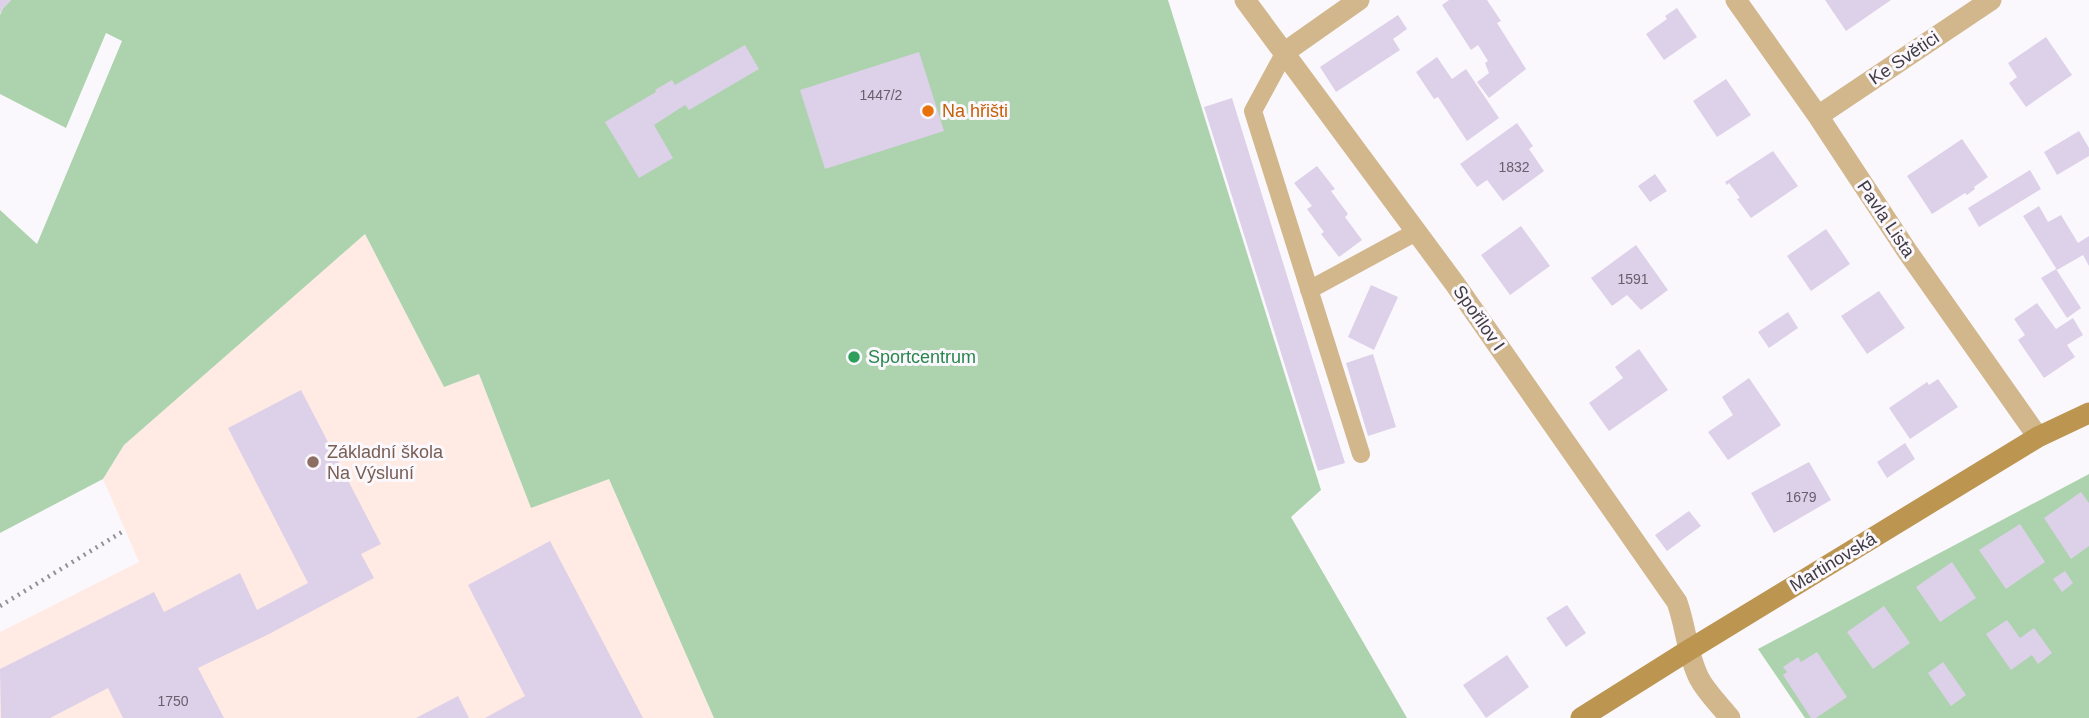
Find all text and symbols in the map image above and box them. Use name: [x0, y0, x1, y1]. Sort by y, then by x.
street label: Ke Světici: [1865, 27, 1943, 89]
house number: 1447/2: [860, 87, 903, 103]
place label: Na hřišti: [942, 101, 1008, 121]
marker: Na hřišti: [920, 103, 936, 119]
house number: 1832: [1498, 159, 1530, 175]
street label: Pavla Lista: [1853, 177, 1919, 262]
house number: 1591: [1617, 271, 1649, 287]
street label: Spořilov I: [1449, 282, 1509, 354]
place label: Sportcentrum: [868, 347, 976, 367]
marker: Sportcentrum: [846, 349, 862, 365]
place label: Základní škola Na Výsluní: [327, 442, 444, 483]
marker: Základní škola Na Výsluní: [305, 454, 321, 470]
house number: 1679: [1785, 489, 1817, 505]
street label: Martinovská: [1786, 528, 1881, 596]
house number: 1750: [157, 693, 189, 709]

